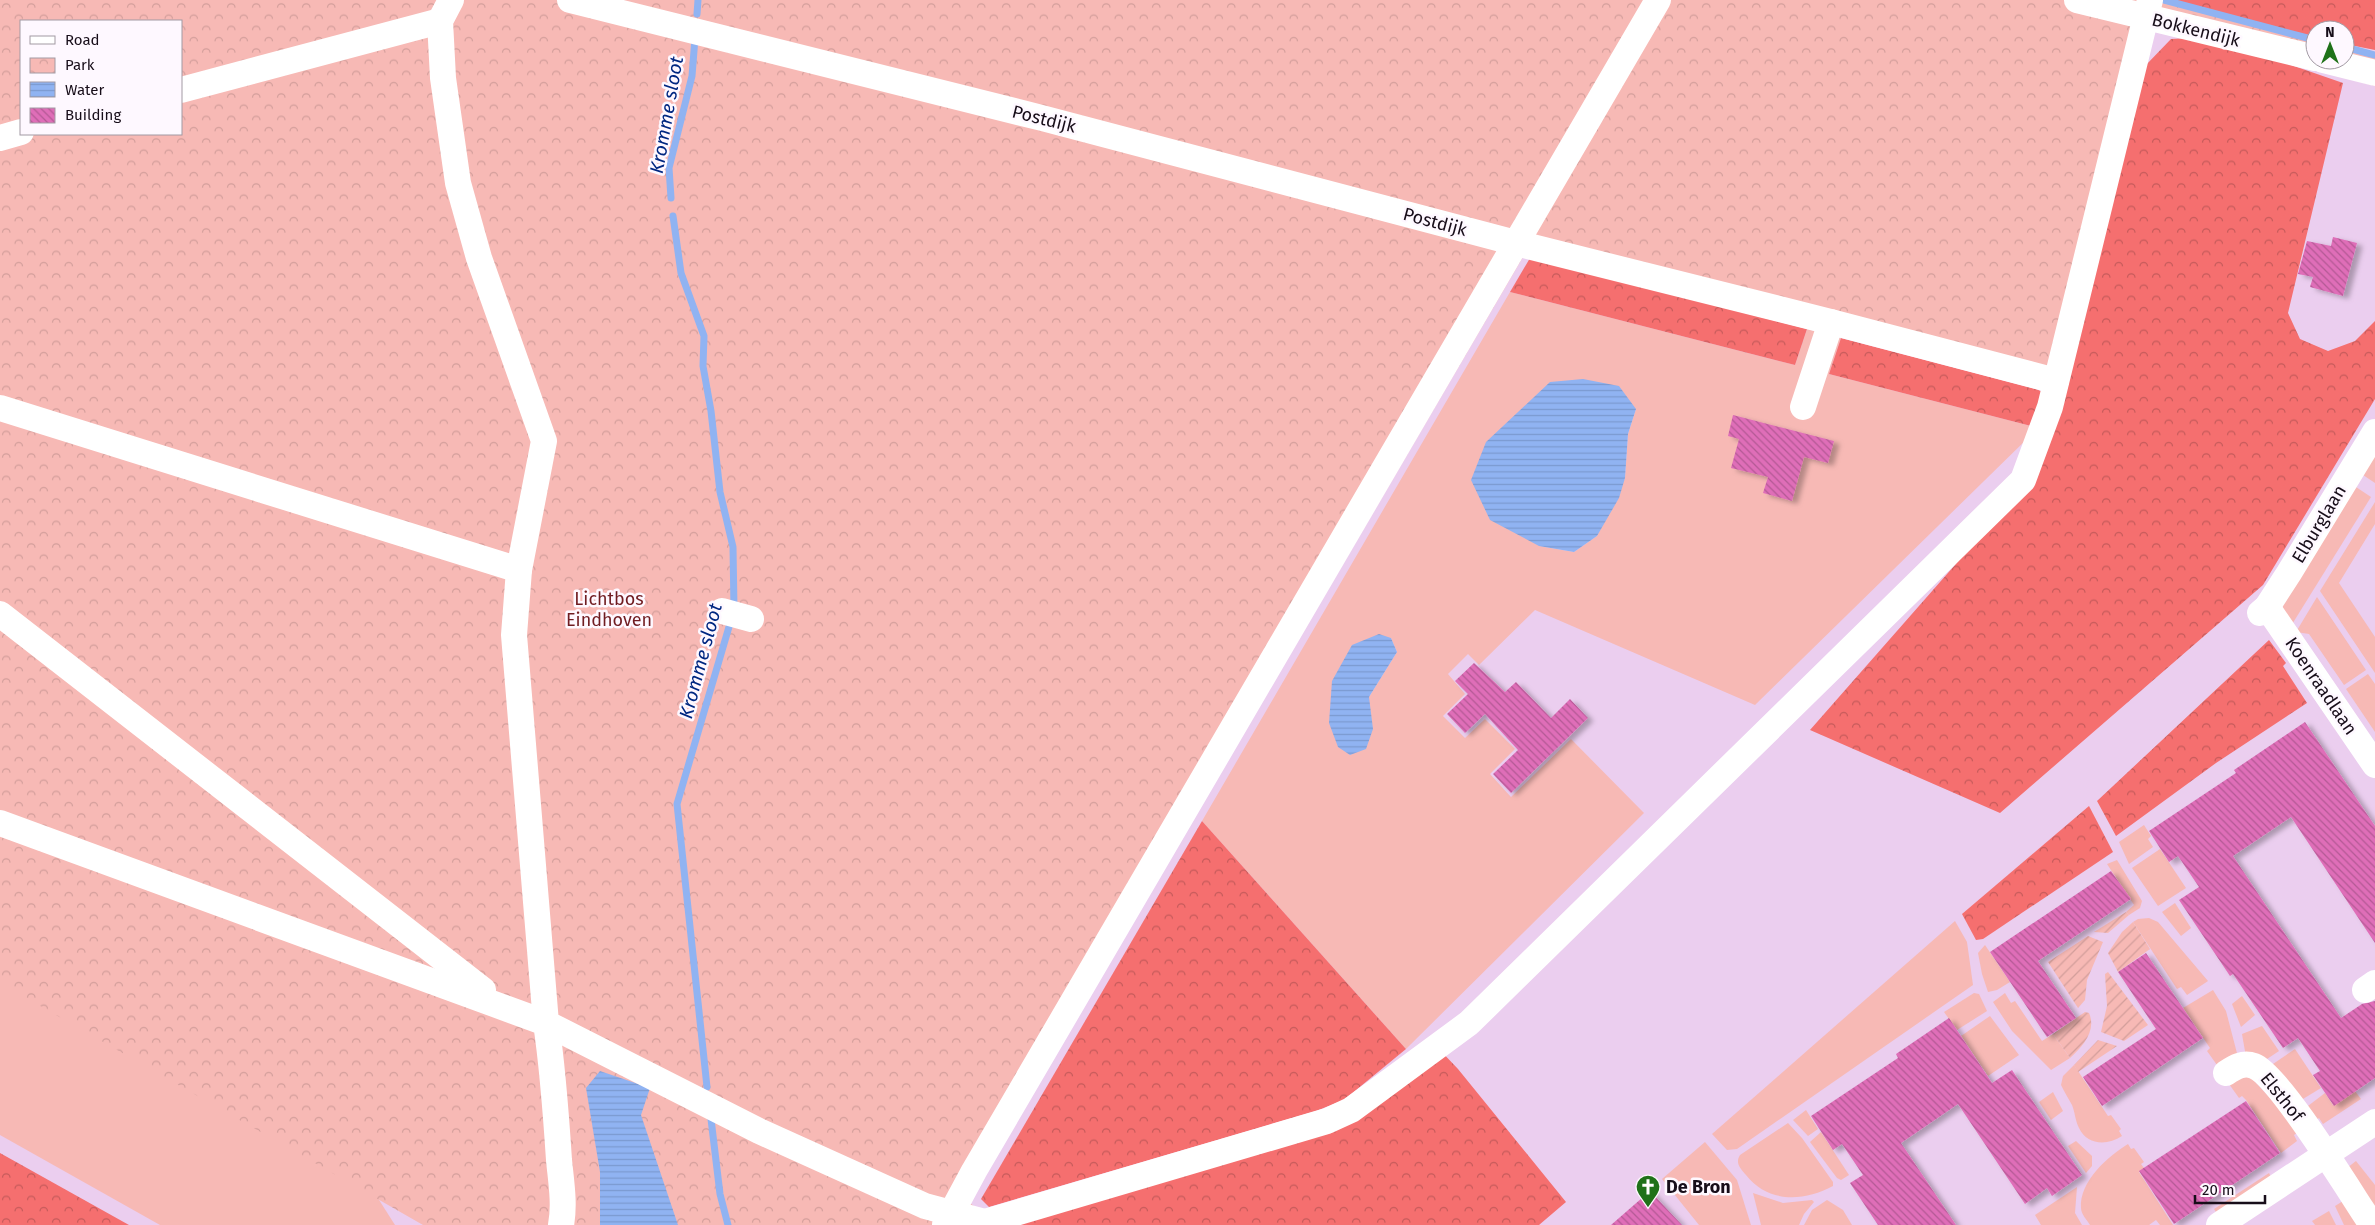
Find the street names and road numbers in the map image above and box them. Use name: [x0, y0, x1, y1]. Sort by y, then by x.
street label: Bokkendijk: [2150, 8, 2243, 52]
street label: Postdijk: [1010, 100, 1079, 138]
street label: Postdijk: [1401, 203, 1470, 241]
street label: Elburglaan: [2287, 481, 2351, 567]
street label: Koenraadlaan: [2280, 633, 2362, 739]
street label: Elsthof: [2256, 1068, 2310, 1128]

